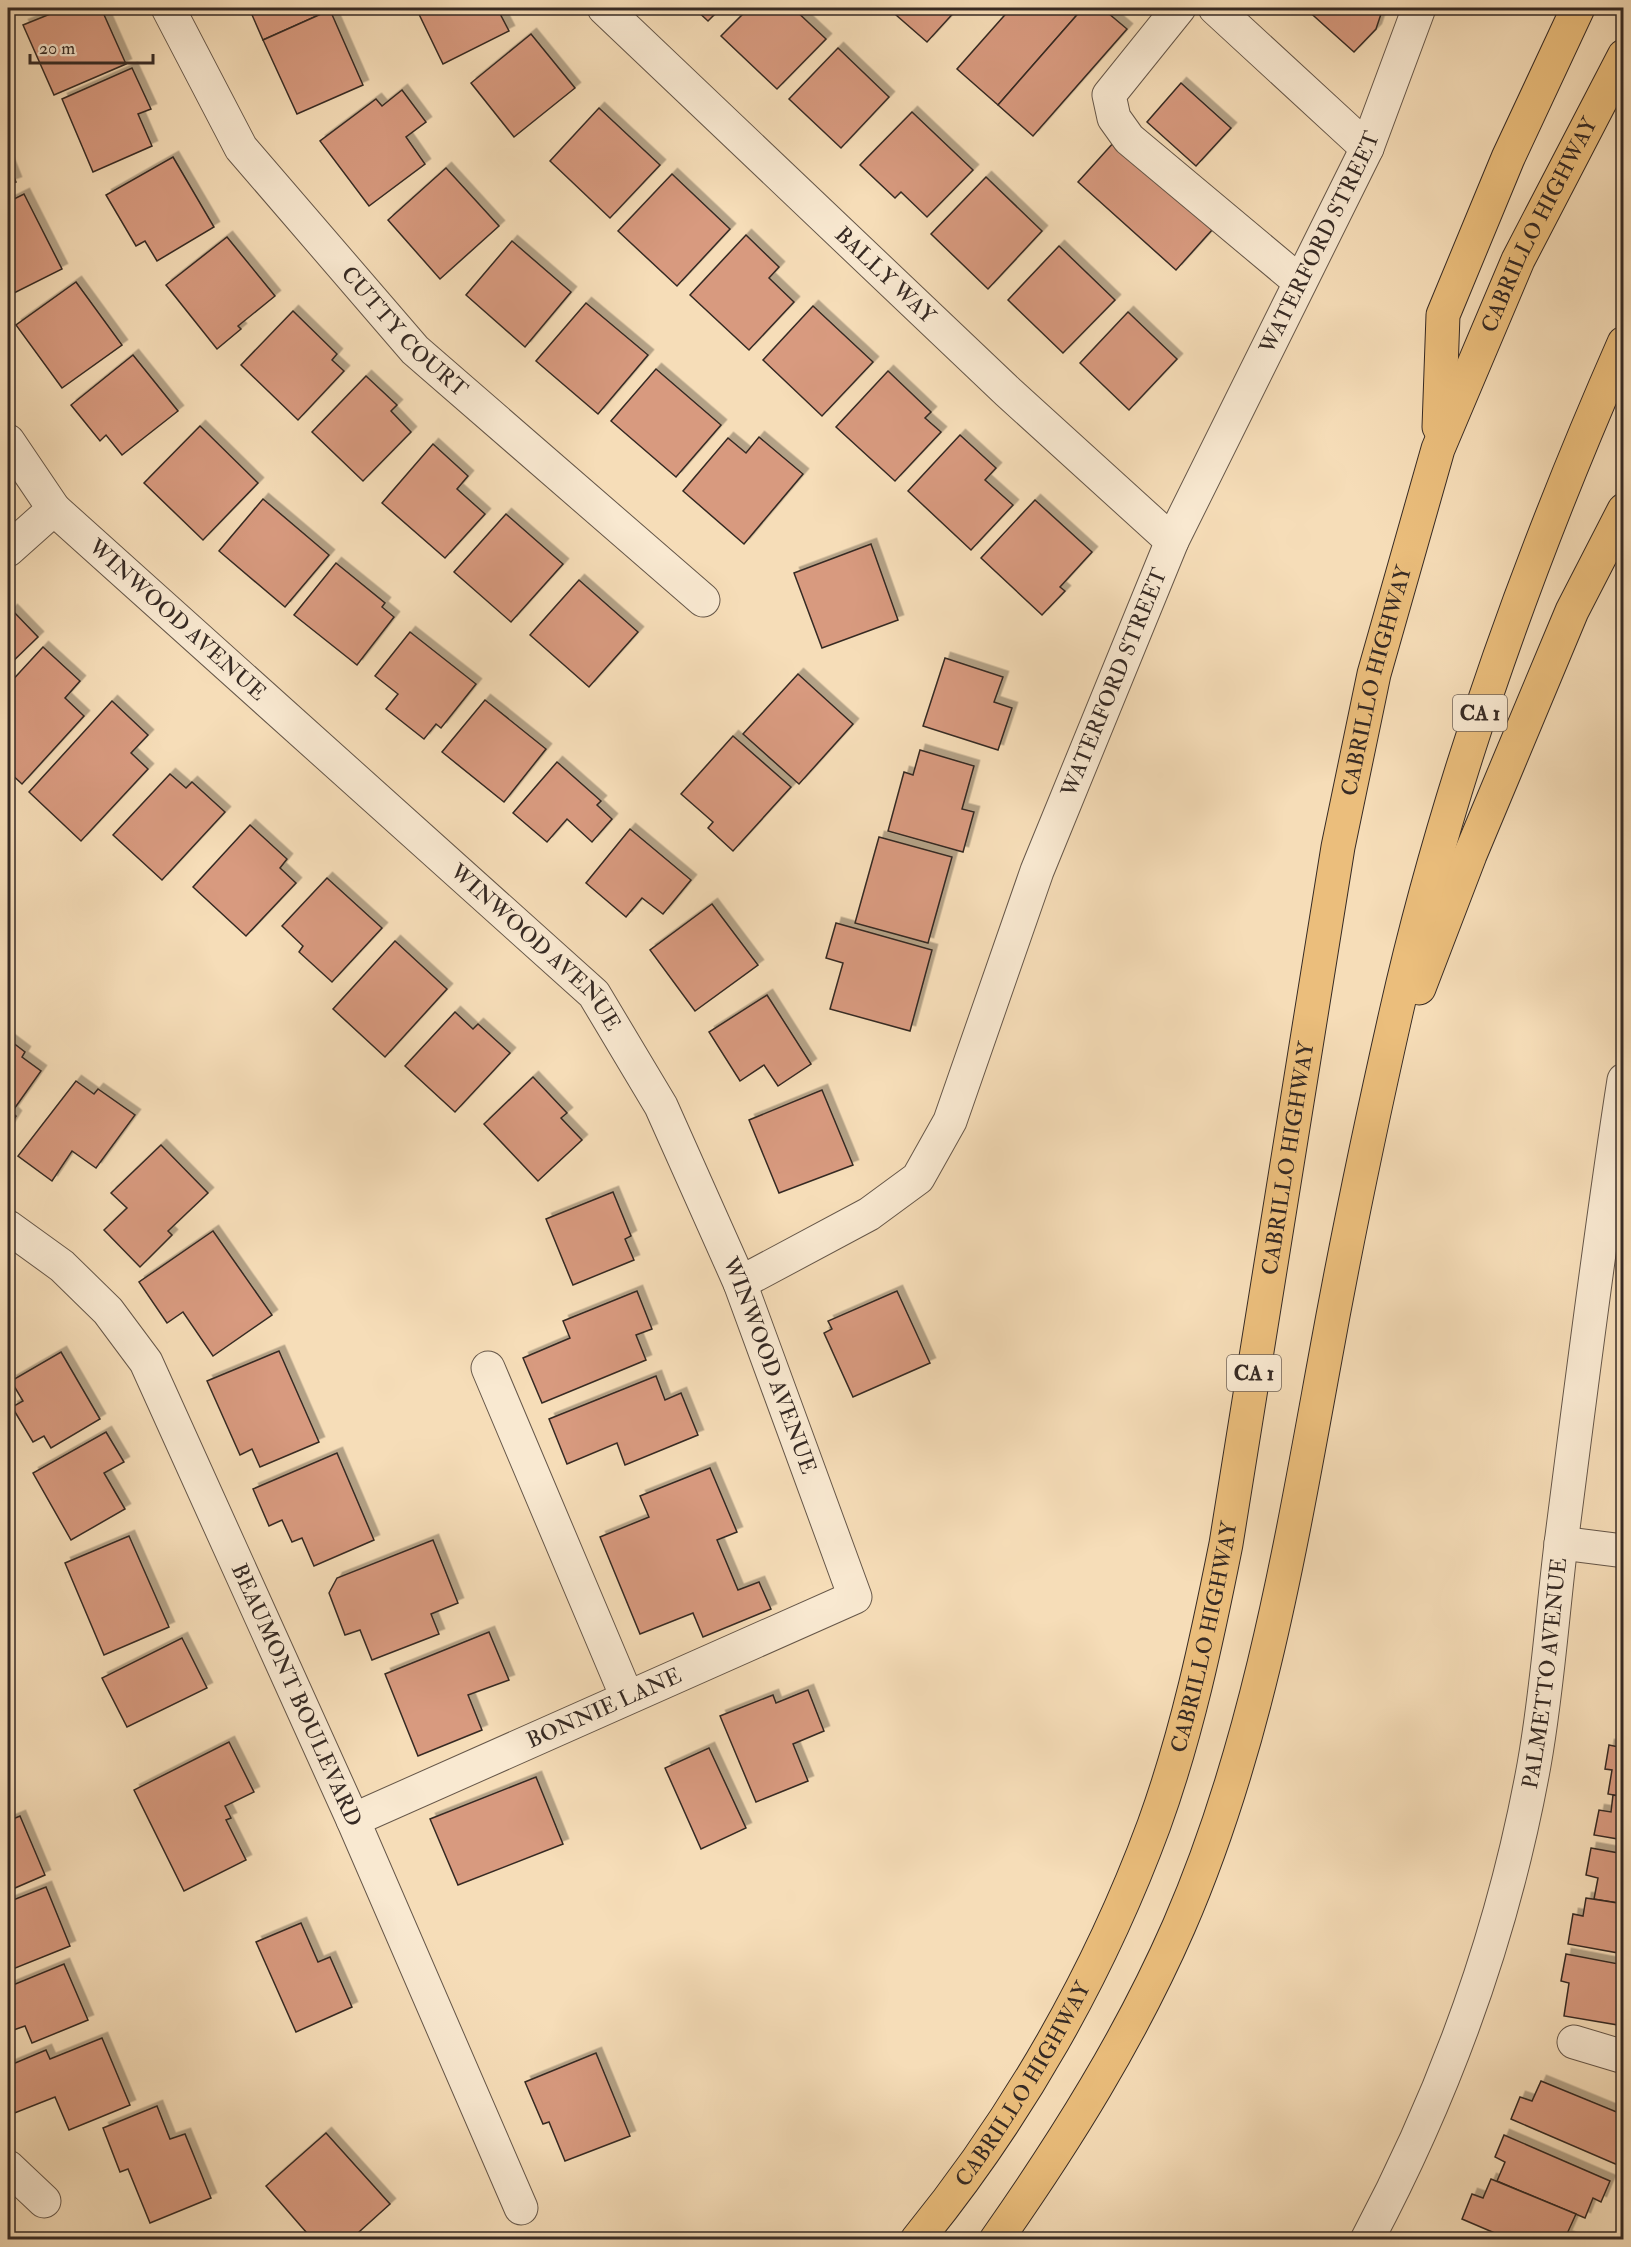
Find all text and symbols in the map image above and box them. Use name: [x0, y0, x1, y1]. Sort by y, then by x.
scale bar: [30, 27, 153, 65]
text: 20 m: [39, 37, 75, 60]
street label: CABRILLO HIGHWAY: [1475, 112, 1604, 337]
street label: WATERFORD STREET: [1253, 127, 1386, 359]
street label: BALLY WAY: [829, 221, 942, 330]
street label: CUTTY COURT: [335, 260, 474, 404]
street label: WINWOOD AVENUE: [82, 532, 272, 707]
street label: CABRILLO HIGHWAY: [1335, 561, 1418, 798]
street label: WATERFORD STREET: [1055, 563, 1174, 802]
road number: CA 1: [1453, 695, 1507, 731]
street label: WINWOOD AVENUE: [444, 857, 627, 1036]
street label: CABRILLO HIGHWAY: [1255, 1039, 1321, 1277]
street label: WINWOOD AVENUE: [716, 1252, 823, 1478]
road number: CA 1: [1227, 1355, 1281, 1391]
street label: CABRILLO HIGHWAY: [1164, 1518, 1244, 1756]
street label: PALMETTO AVENUE: [1516, 1556, 1573, 1791]
street label: BEAUMONT BOULEVARD: [225, 1559, 368, 1831]
street label: BONNIE LANE: [522, 1661, 686, 1755]
street label: CABRILLO HIGHWAY: [949, 1976, 1097, 2192]

